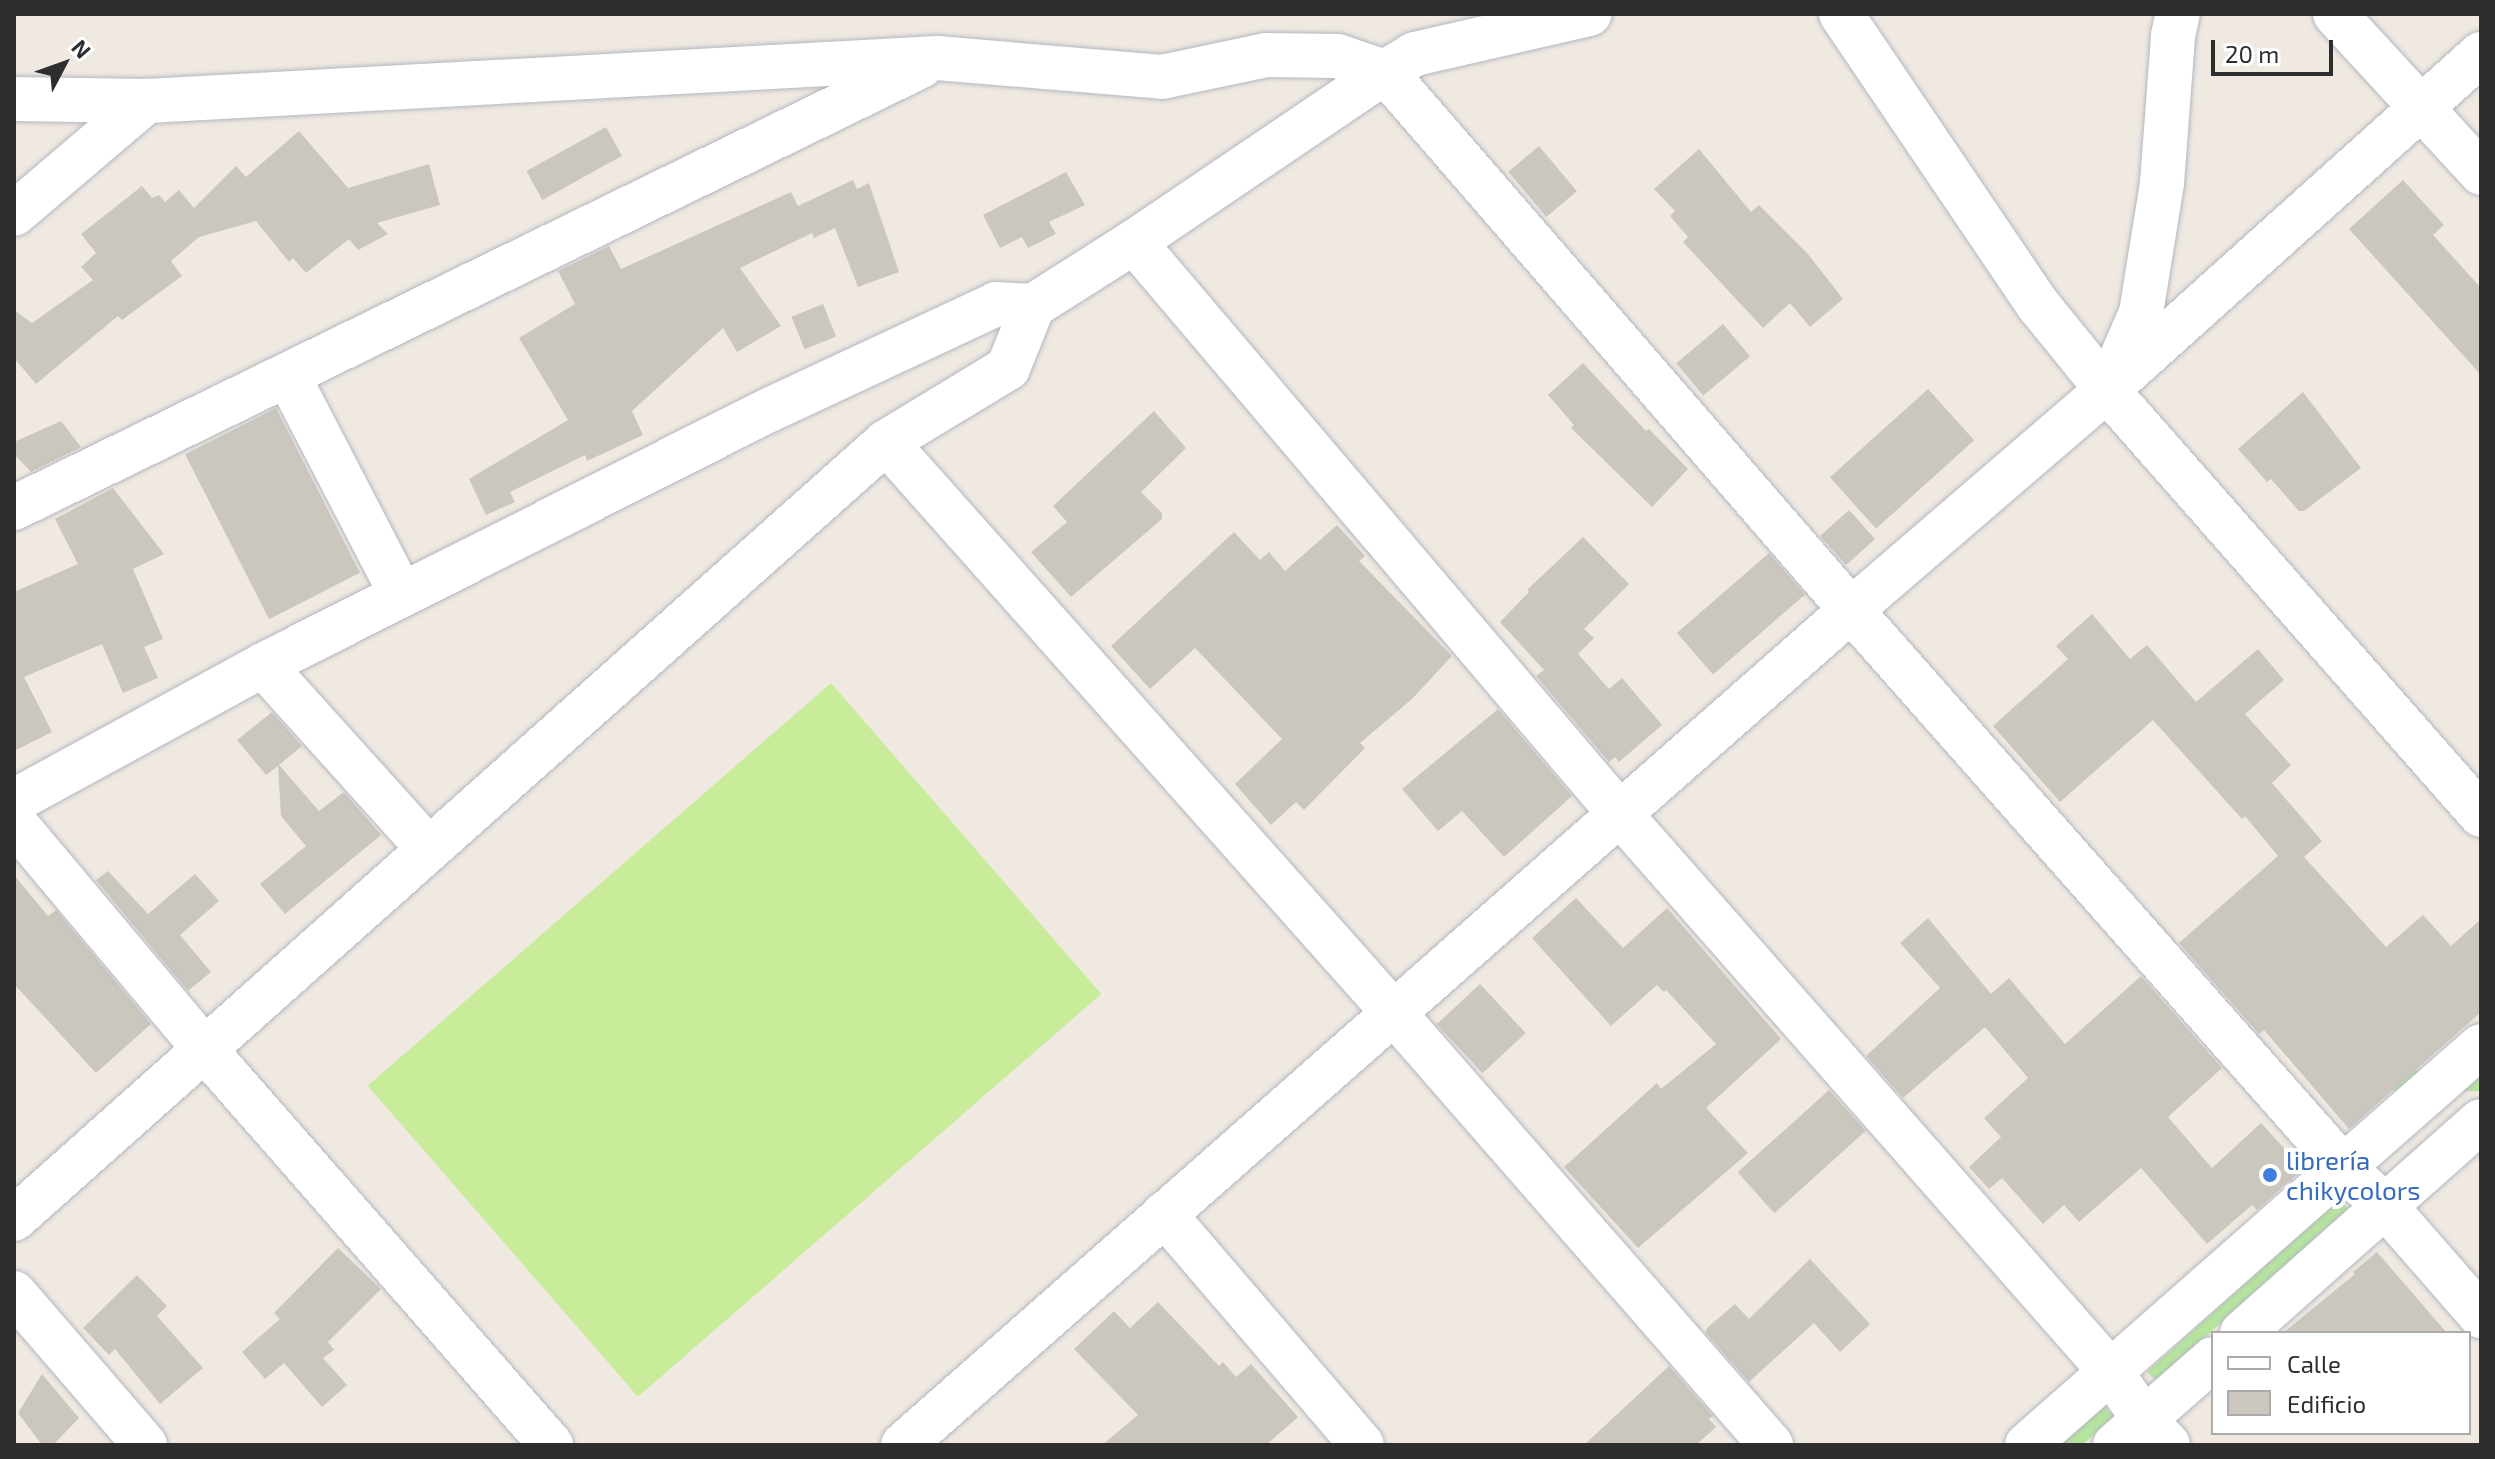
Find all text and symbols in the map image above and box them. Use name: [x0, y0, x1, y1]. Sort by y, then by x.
north arrow: [24, 24, 104, 104]
scale bar: [2215, 24, 2337, 74]
text: N: [67, 34, 97, 63]
text: 20 m: [2225, 39, 2279, 68]
place label: librería chikycolors: [2286, 1144, 2420, 1206]
marker: librería chikycolors: [2261, 1166, 2279, 1184]
legend: [2211, 1331, 2471, 1435]
text: Calle: [2287, 1349, 2341, 1378]
text: Edificio: [2287, 1389, 2366, 1418]

